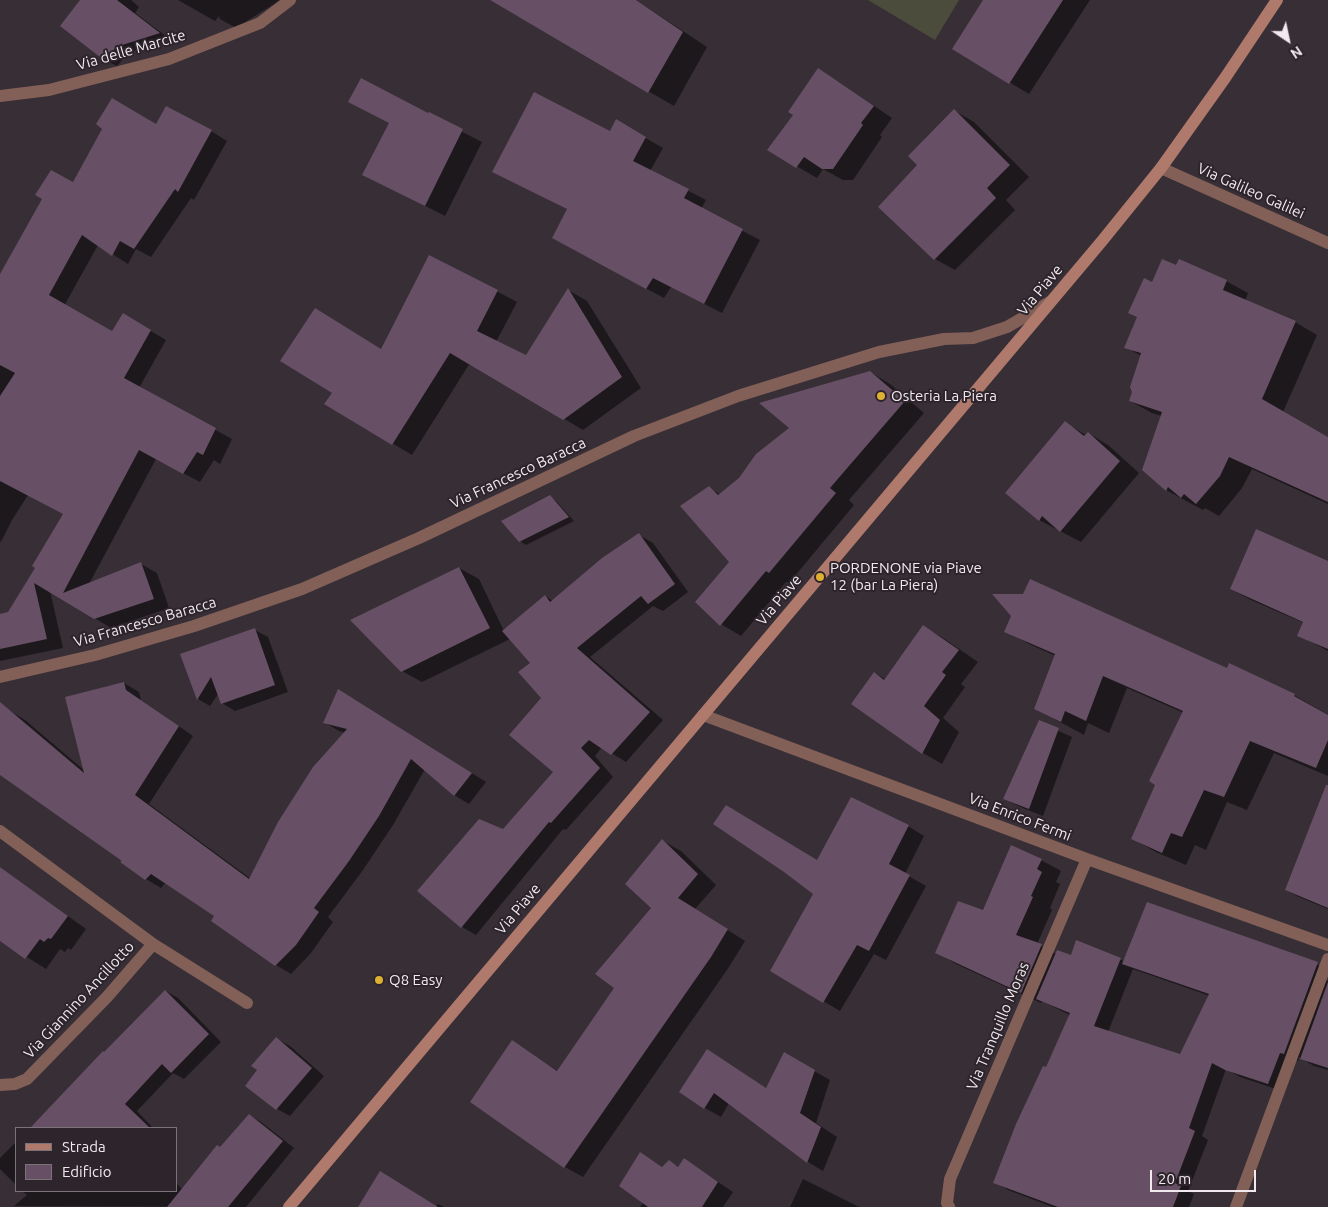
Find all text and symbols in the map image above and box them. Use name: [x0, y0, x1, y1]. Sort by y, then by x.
north arrow: [1263, 15, 1313, 65]
street label: Via delle Marcite: [74, 26, 188, 74]
text: N: [1288, 43, 1305, 62]
street label: Via Galileo Galilei: [1195, 159, 1307, 223]
street label: Via Piave: [1014, 261, 1066, 319]
place label: Osteria La Piera: [891, 387, 997, 405]
marker: Osteria La Piera: [875, 390, 887, 402]
street label: Via Francesco Baracca: [447, 434, 589, 512]
place label: PORDENONE via Piave 12 (bar La Piera): [830, 559, 982, 594]
street label: Via Piave: [753, 571, 805, 629]
marker: PORDENONE via Piave 12 (bar La Piera): [814, 571, 826, 583]
street label: Via Francesco Baracca: [72, 593, 218, 651]
street label: Via Enrico Fermi: [966, 789, 1074, 845]
street label: Via Piave: [492, 880, 544, 938]
street label: Via Giannino Ancillotto: [20, 938, 138, 1062]
street label: Via Tranquillo Moras: [963, 959, 1033, 1093]
place label: Q8 Easy: [389, 971, 442, 989]
marker: Q8 Easy: [373, 974, 385, 986]
legend: [15, 1127, 178, 1192]
text: Strada: [62, 1138, 106, 1155]
scale bar: [1153, 1160, 1259, 1192]
text: Edificio: [62, 1163, 111, 1180]
text: 20 m: [1158, 1170, 1191, 1187]

